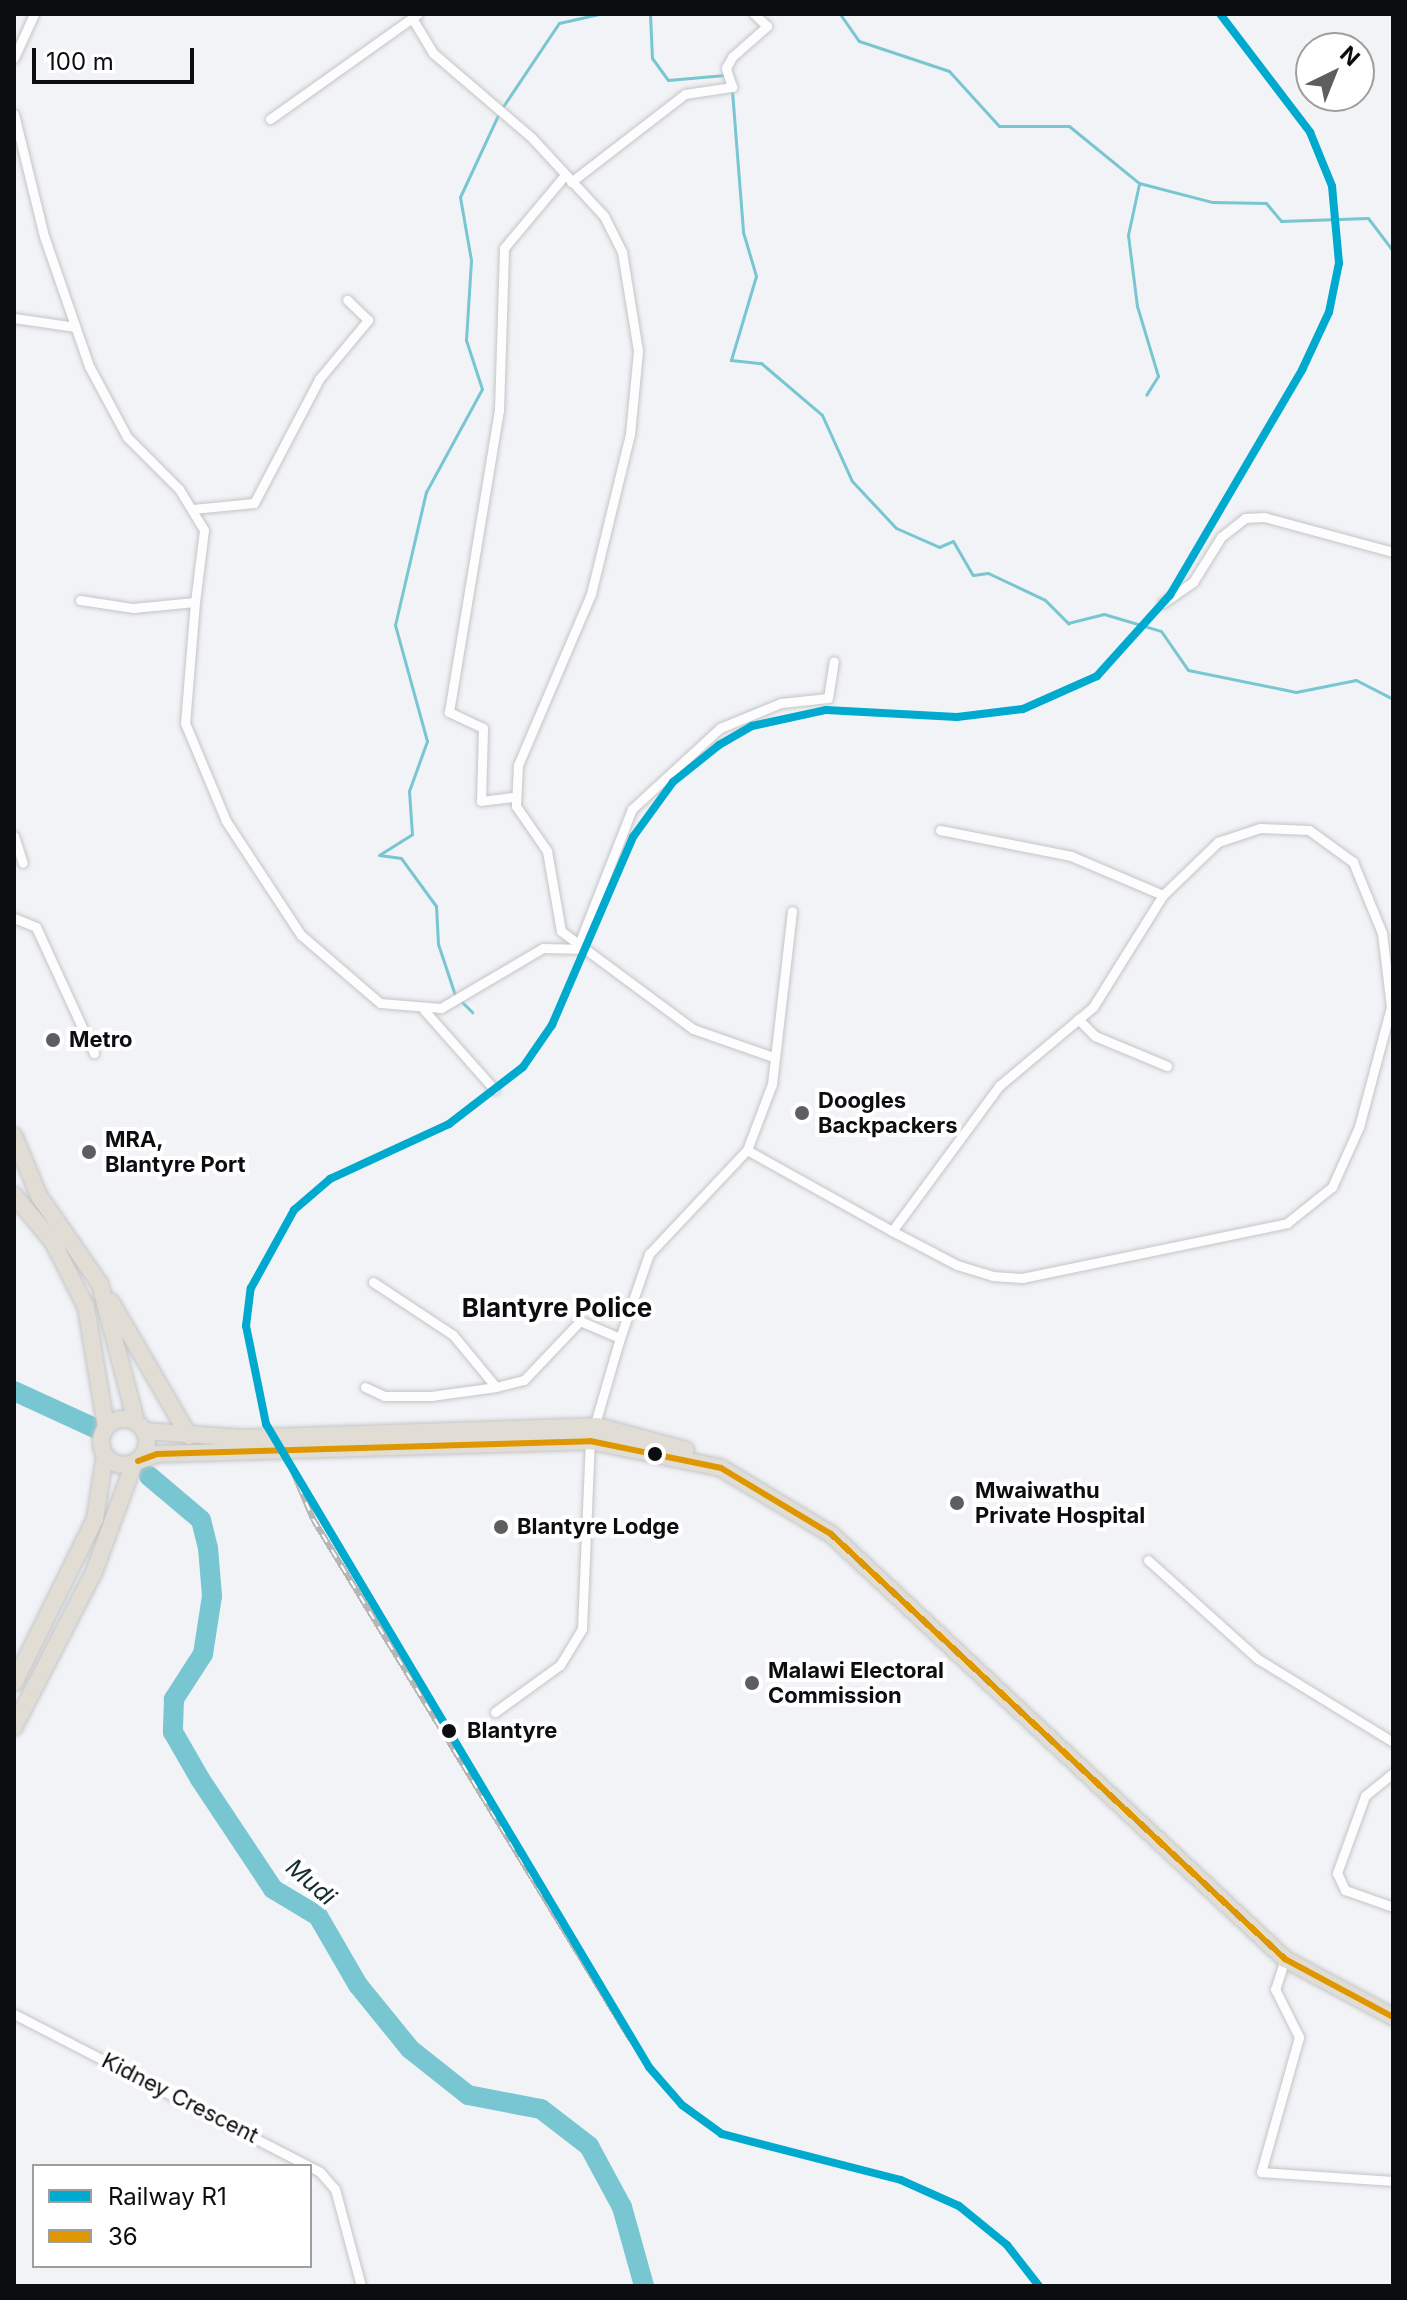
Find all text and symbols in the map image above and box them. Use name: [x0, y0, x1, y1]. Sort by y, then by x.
scale bar: [36, 32, 198, 82]
north arrow: [1295, 32, 1375, 112]
text: N: [1335, 41, 1365, 71]
text: 100 m: [46, 47, 114, 76]
place label: Metro: [69, 1027, 133, 1053]
marker: Metro: [44, 1031, 62, 1049]
place label: Doogles Backpackers: [818, 1087, 957, 1138]
marker: Doogles Backpackers: [793, 1104, 811, 1122]
place label: MRA, Blantyre Port: [105, 1126, 246, 1178]
marker: MRA, Blantyre Port: [80, 1143, 98, 1161]
district label: Blantyre Police: [462, 1292, 652, 1324]
unlabelled marker: [647, 1446, 663, 1462]
place label: Mwaiwathu Private Hospital: [975, 1477, 1145, 1528]
marker: Mwaiwathu Private Hospital: [946, 1492, 968, 1514]
place label: Blantyre Lodge: [517, 1514, 679, 1540]
marker: Blantyre Lodge: [492, 1518, 510, 1536]
place label: Malawi Electoral Commission: [768, 1657, 944, 1708]
marker: Malawi Electoral Commission: [743, 1674, 761, 1692]
place label: Blantyre: [467, 1718, 557, 1744]
marker: Blantyre: [438, 1720, 460, 1742]
water label: Mudi: [280, 1853, 342, 1911]
street label: Kidney Crescent: [97, 2047, 263, 2149]
legend: [32, 2164, 312, 2268]
text: Railway R1: [108, 2182, 227, 2211]
text: 36: [108, 2222, 138, 2251]

